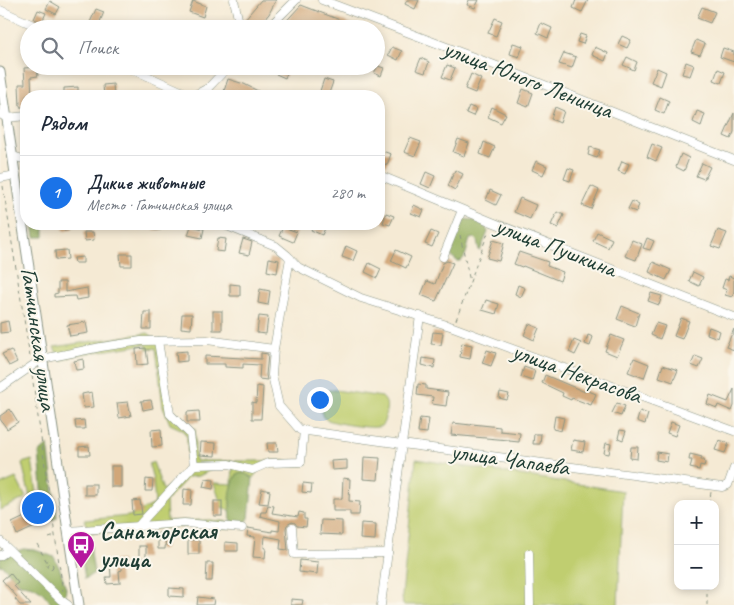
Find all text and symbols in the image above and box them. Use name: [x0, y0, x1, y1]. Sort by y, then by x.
search box: [20, 20, 385, 75]
street label: улица Юного Ленинца: [437, 32, 618, 125]
icon: search: [38, 34, 66, 62]
text: Поиск: [78, 36, 118, 60]
text: Рядом: [40, 110, 87, 136]
text: Дикие животные: [87, 171, 204, 195]
text: 1: [52, 183, 60, 203]
text: 280 m: [331, 183, 365, 203]
text: Место · Гатчинская улица: [87, 195, 232, 215]
street label: улица Пушкина: [490, 210, 622, 284]
street label: Гатчинская улица: [14, 265, 64, 414]
street label: улица Некрасова: [506, 335, 647, 411]
your location: [307, 387, 333, 413]
street label: улица Чапаева: [447, 436, 573, 482]
pin: 1: [22, 489, 54, 527]
map controls: [674, 500, 719, 590]
button: +: [674, 500, 719, 545]
place label: Санаторская улица: [98, 516, 218, 574]
bus stop icon: Санаторская улица: [66, 530, 96, 569]
button: −: [674, 545, 719, 590]

